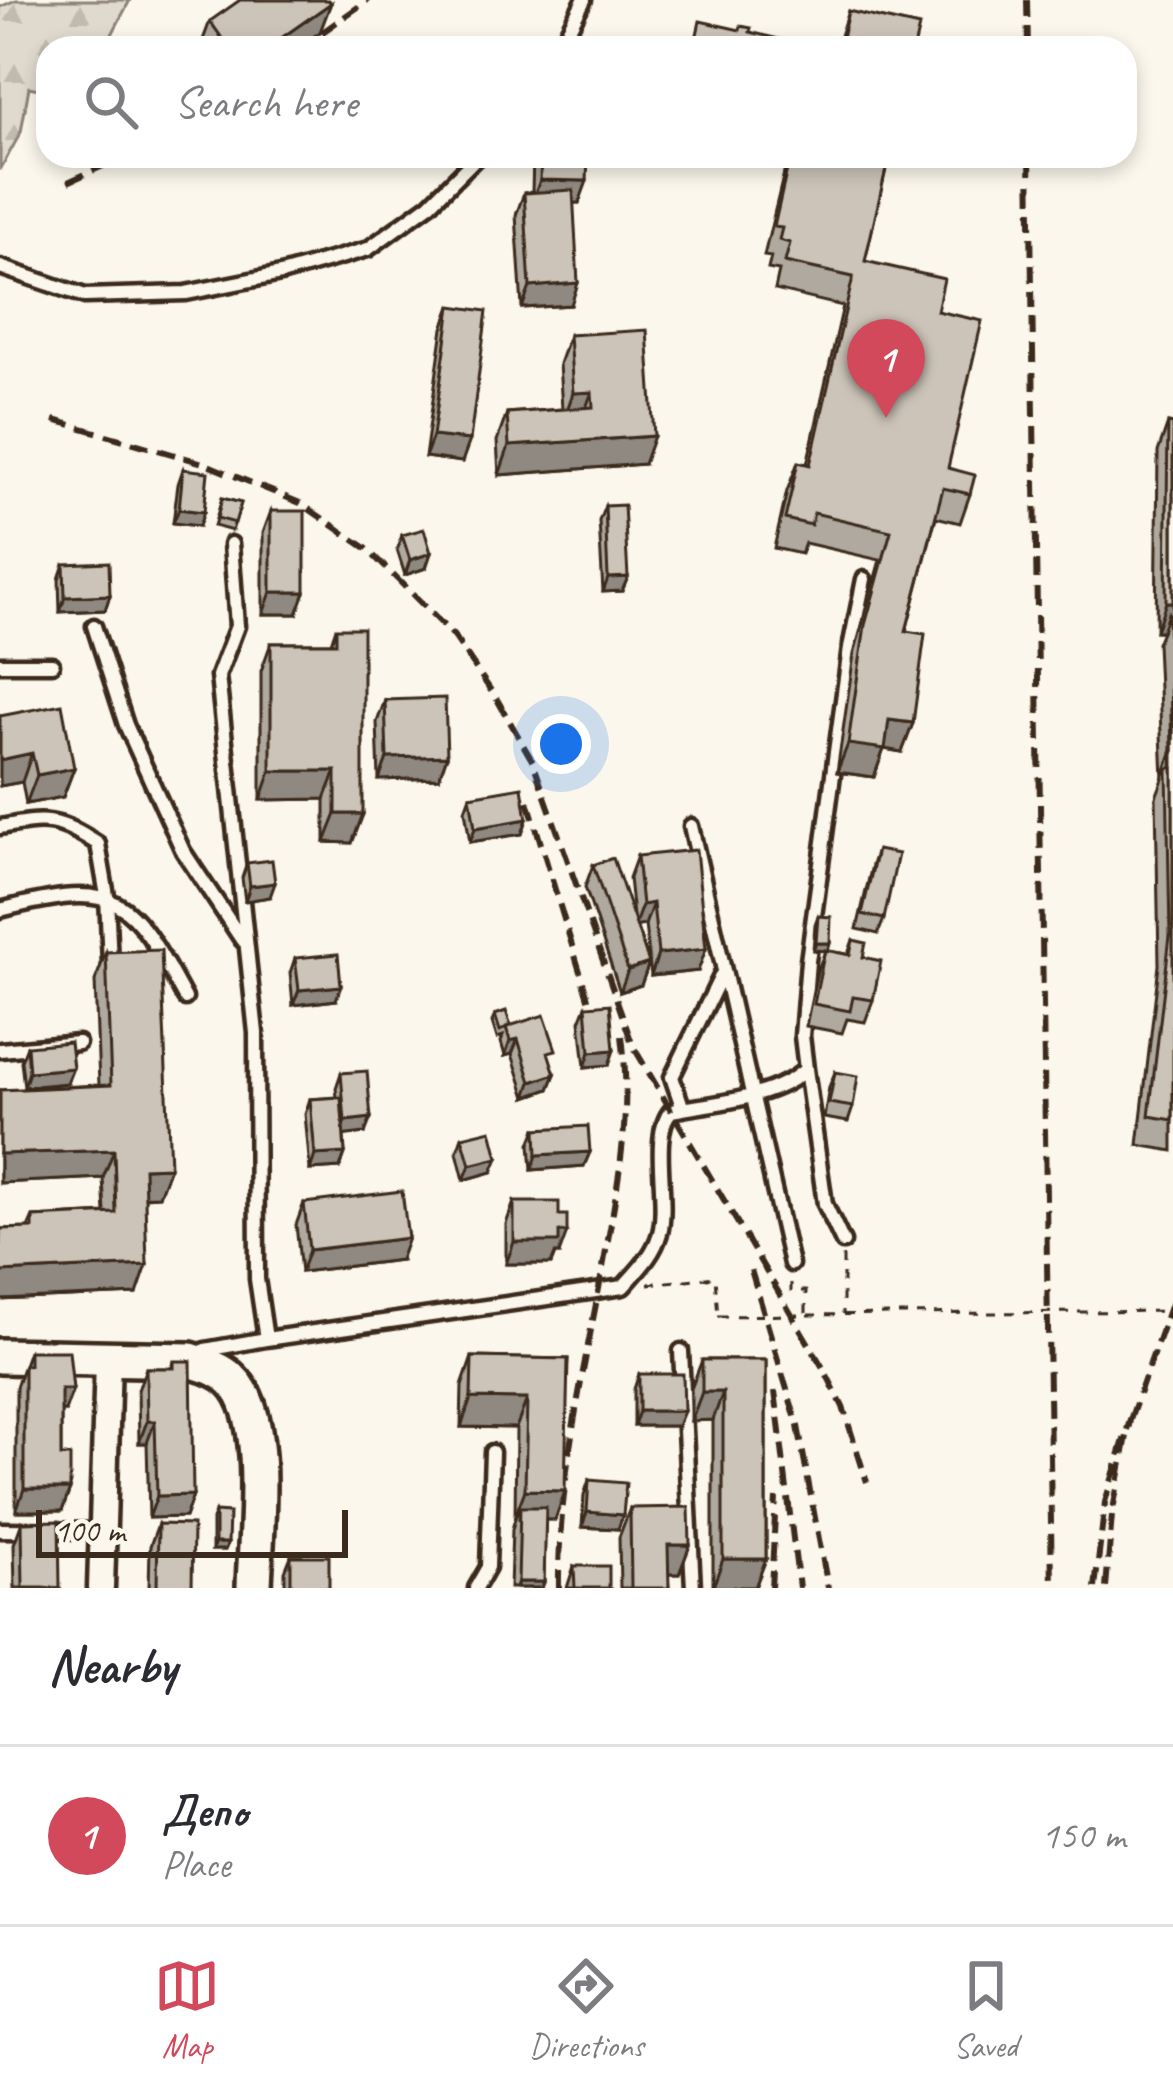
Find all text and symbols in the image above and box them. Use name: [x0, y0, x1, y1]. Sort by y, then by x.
search box: [36, 36, 1137, 168]
icon: search: [78, 69, 144, 135]
text: Search here: [174, 74, 357, 131]
pin: 1: [847, 319, 925, 418]
your location: [531, 714, 591, 774]
scale bar: [36, 1504, 348, 1557]
text: 100 m: [54, 1510, 125, 1552]
text: Nearby: [48, 1634, 176, 1698]
text: Депо: [162, 1783, 248, 1840]
text: 1: [78, 1811, 96, 1860]
text: 150 m: [1041, 1811, 1125, 1860]
text: Place: [162, 1840, 230, 1889]
tab: Map: [154, 1953, 220, 2067]
tab: Directions: [529, 1953, 644, 2067]
tab: Saved: [953, 1953, 1019, 2067]

